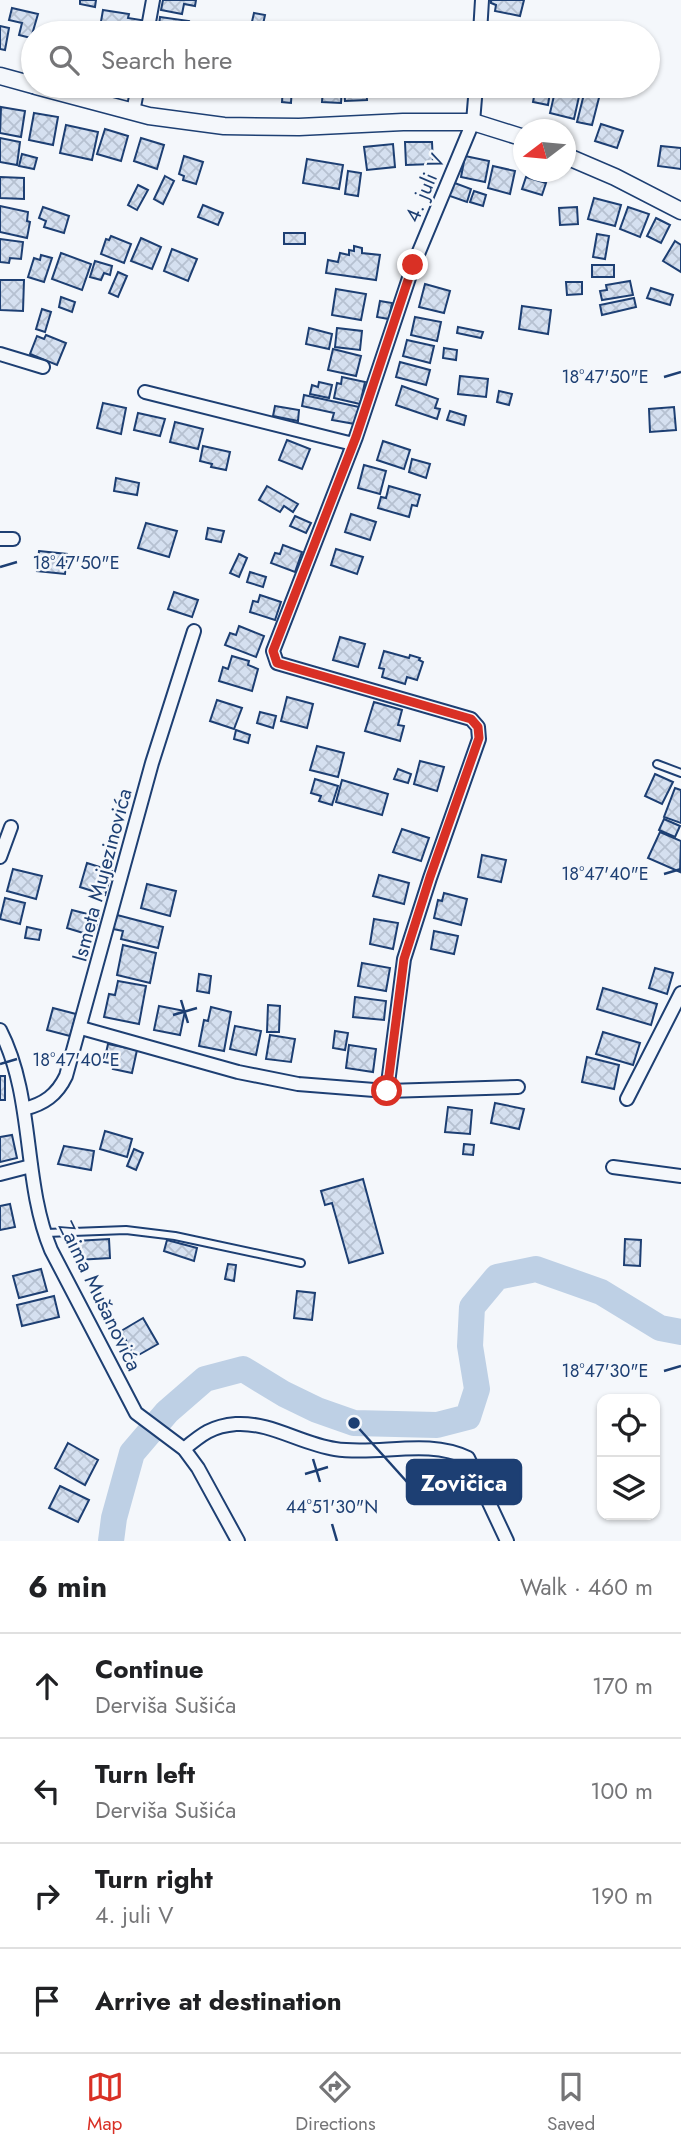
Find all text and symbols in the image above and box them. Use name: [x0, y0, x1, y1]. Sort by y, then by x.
search box: [21, 21, 660, 98]
icon: search: [45, 41, 83, 79]
text: Search here: [101, 41, 233, 79]
north arrow: [513, 119, 576, 182]
street label: 4. juli V: [397, 149, 453, 227]
route end: [397, 249, 428, 280]
text: 18°47'50"E: [561, 364, 649, 390]
text: 18°47'50"E: [32, 550, 120, 576]
street label: Ismeta Mujezinovića: [64, 785, 140, 965]
text: 18°47'40"E: [561, 861, 649, 887]
text: 18°47'40"E: [32, 1047, 120, 1073]
route start: [371, 1075, 402, 1106]
street label: Zaima Mušanovića: [51, 1216, 149, 1376]
text: 18°47'30"E: [562, 1358, 648, 1384]
map controls: [597, 1394, 660, 1520]
button: locate: [597, 1394, 660, 1457]
button: layers: [597, 1457, 660, 1520]
callout: Zovičica: [407, 1460, 521, 1504]
text: Zovičica: [421, 1466, 507, 1500]
text: 44°51'30"N: [286, 1494, 378, 1520]
text: 6 min: [28, 1565, 107, 1608]
text: Walk · 460 m: [520, 1570, 653, 1604]
text: Continue: [95, 1650, 204, 1688]
icon: ahead: [28, 1667, 66, 1705]
text: 170 m: [592, 1669, 653, 1703]
text: Derviša Sušića: [95, 1688, 236, 1722]
text: Turn left: [95, 1755, 195, 1793]
icon: left: [28, 1772, 66, 1810]
text: 100 m: [590, 1774, 653, 1808]
text: Derviša Sušića: [95, 1793, 236, 1827]
text: Turn right: [95, 1860, 213, 1898]
icon: right: [28, 1877, 66, 1915]
text: 190 m: [591, 1879, 653, 1913]
text: 4. juli V: [95, 1898, 173, 1932]
icon: arrive: [28, 1982, 66, 2020]
text: Arrive at destination: [95, 1982, 342, 2020]
tab: Map: [86, 2068, 124, 2137]
tab: Directions: [295, 2068, 376, 2137]
tab: Saved: [547, 2068, 595, 2137]

